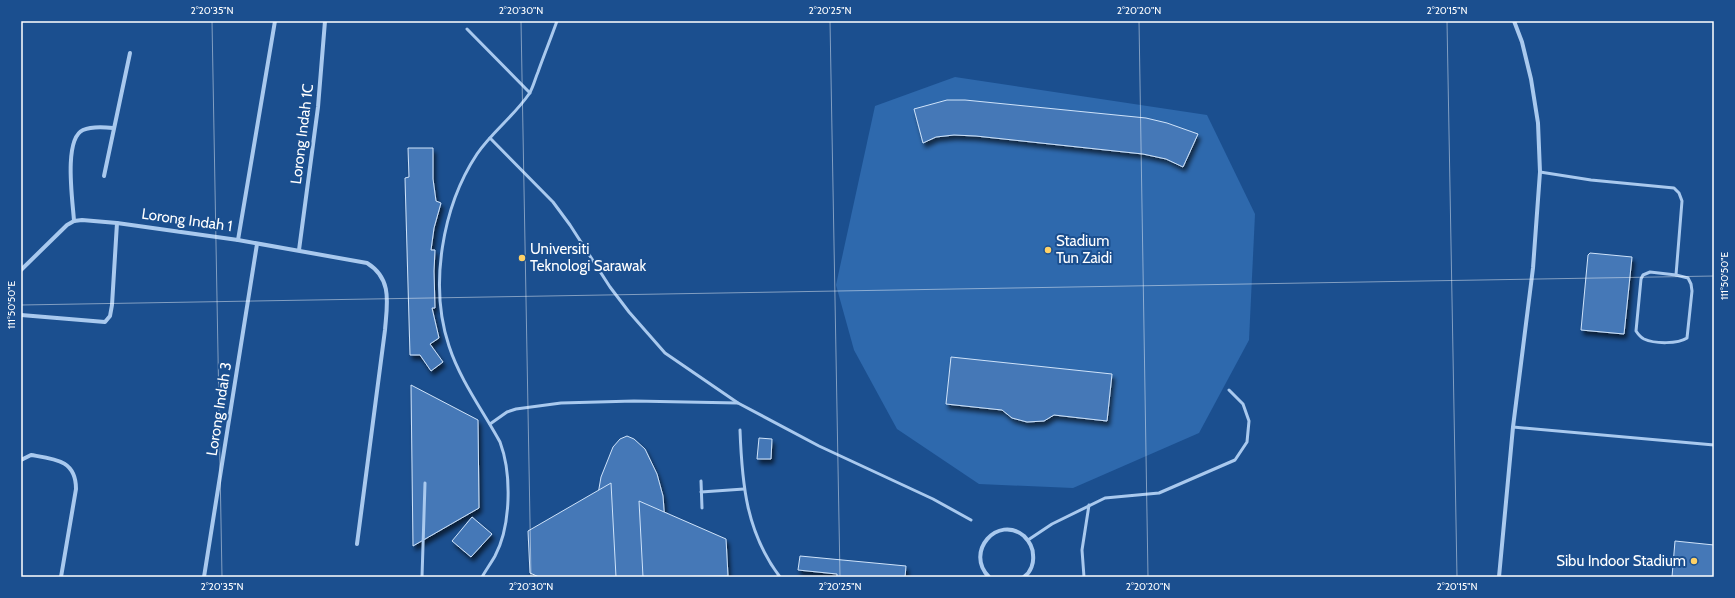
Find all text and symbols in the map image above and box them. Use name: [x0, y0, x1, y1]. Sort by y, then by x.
text: 2°20'35"N: [190, 4, 234, 17]
text: 2°20'30"N: [499, 4, 543, 17]
text: 2°20'25"N: [808, 4, 852, 17]
text: 2°20'20"N: [1117, 4, 1161, 17]
text: 2°20'15"N: [1426, 4, 1468, 17]
street label: Lorong Indah 1C: [287, 83, 317, 185]
street label: Lorong Indah 1: [140, 205, 234, 235]
place label: Stadium Tun Zaidi: [1056, 232, 1112, 267]
place label: Universiti Teknologi Sarawak: [530, 240, 646, 275]
marker: Stadium Tun Zaidi: [1043, 245, 1053, 255]
text: 111°50'50"E: [1718, 252, 1731, 300]
marker: Universiti Teknologi Sarawak: [517, 253, 527, 263]
text: 111°50'50"E: [5, 281, 18, 329]
street label: Lorong Indah 3: [203, 361, 235, 457]
place label: Sibu Indoor Stadium: [1556, 552, 1686, 570]
marker: Sibu Indoor Stadium: [1689, 556, 1699, 566]
text: 2°20'35"N: [200, 580, 244, 593]
text: 2°20'30"N: [509, 580, 553, 593]
text: 2°20'25"N: [818, 580, 862, 593]
text: 2°20'20"N: [1126, 580, 1170, 593]
text: 2°20'15"N: [1436, 580, 1478, 593]

